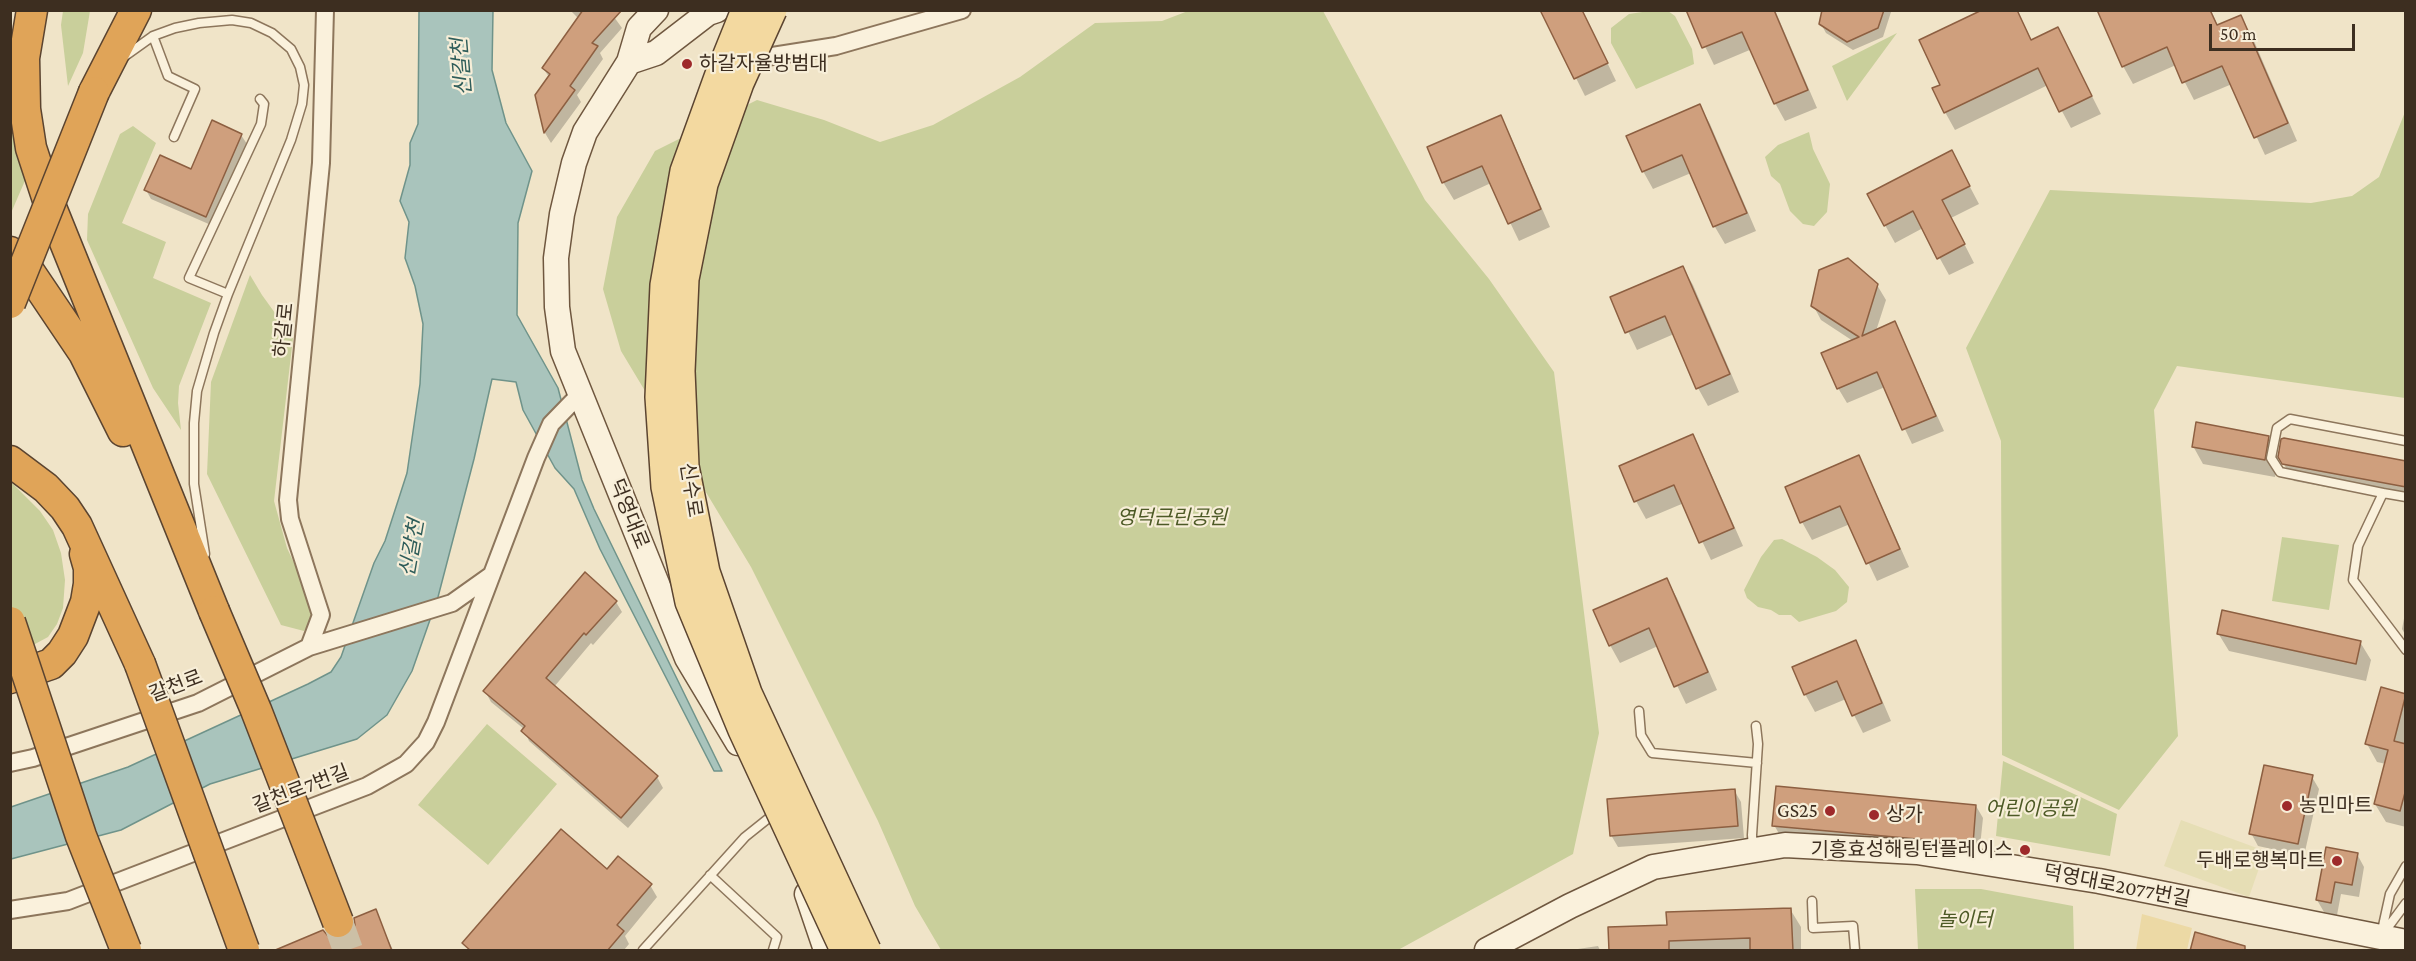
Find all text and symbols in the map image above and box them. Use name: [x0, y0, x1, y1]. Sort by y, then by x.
scale bar: [2212, 12, 2358, 50]
text: 50 m: [2220, 24, 2257, 44]
water label: 신갈천: [447, 37, 477, 97]
place label: 하갈자율방범대: [699, 52, 828, 76]
marker: 하갈자율방범대: [680, 57, 694, 71]
street label: 하갈로: [269, 301, 299, 359]
street label: 신수로: [675, 461, 707, 519]
street label: 덕영대로: [604, 475, 654, 553]
park label: 영덕근린공원: [1117, 506, 1227, 530]
water label: 신갈천: [395, 517, 429, 579]
street label: 갈천로: [146, 665, 206, 707]
street label: 갈천로7번길: [249, 760, 353, 818]
place label: 농민마트: [2299, 794, 2373, 818]
park label: 어린이공원: [1985, 797, 2077, 821]
place label: GS25: [1777, 799, 1818, 823]
marker: 농민마트: [2280, 799, 2294, 813]
place label: 상가: [1886, 803, 1923, 827]
marker: GS25: [1823, 804, 1837, 818]
marker: 상가: [1867, 808, 1881, 822]
place label: 기흥효성해링턴플레이스: [1811, 838, 2013, 862]
marker: 기흥효성해링턴플레이스: [2018, 843, 2032, 857]
place label: 두배로행복마트: [2196, 849, 2325, 873]
marker: 두배로행복마트: [2330, 854, 2344, 868]
street label: 덕영대로2077번길: [2041, 860, 2193, 912]
park label: 놀이터: [1937, 908, 1993, 932]

